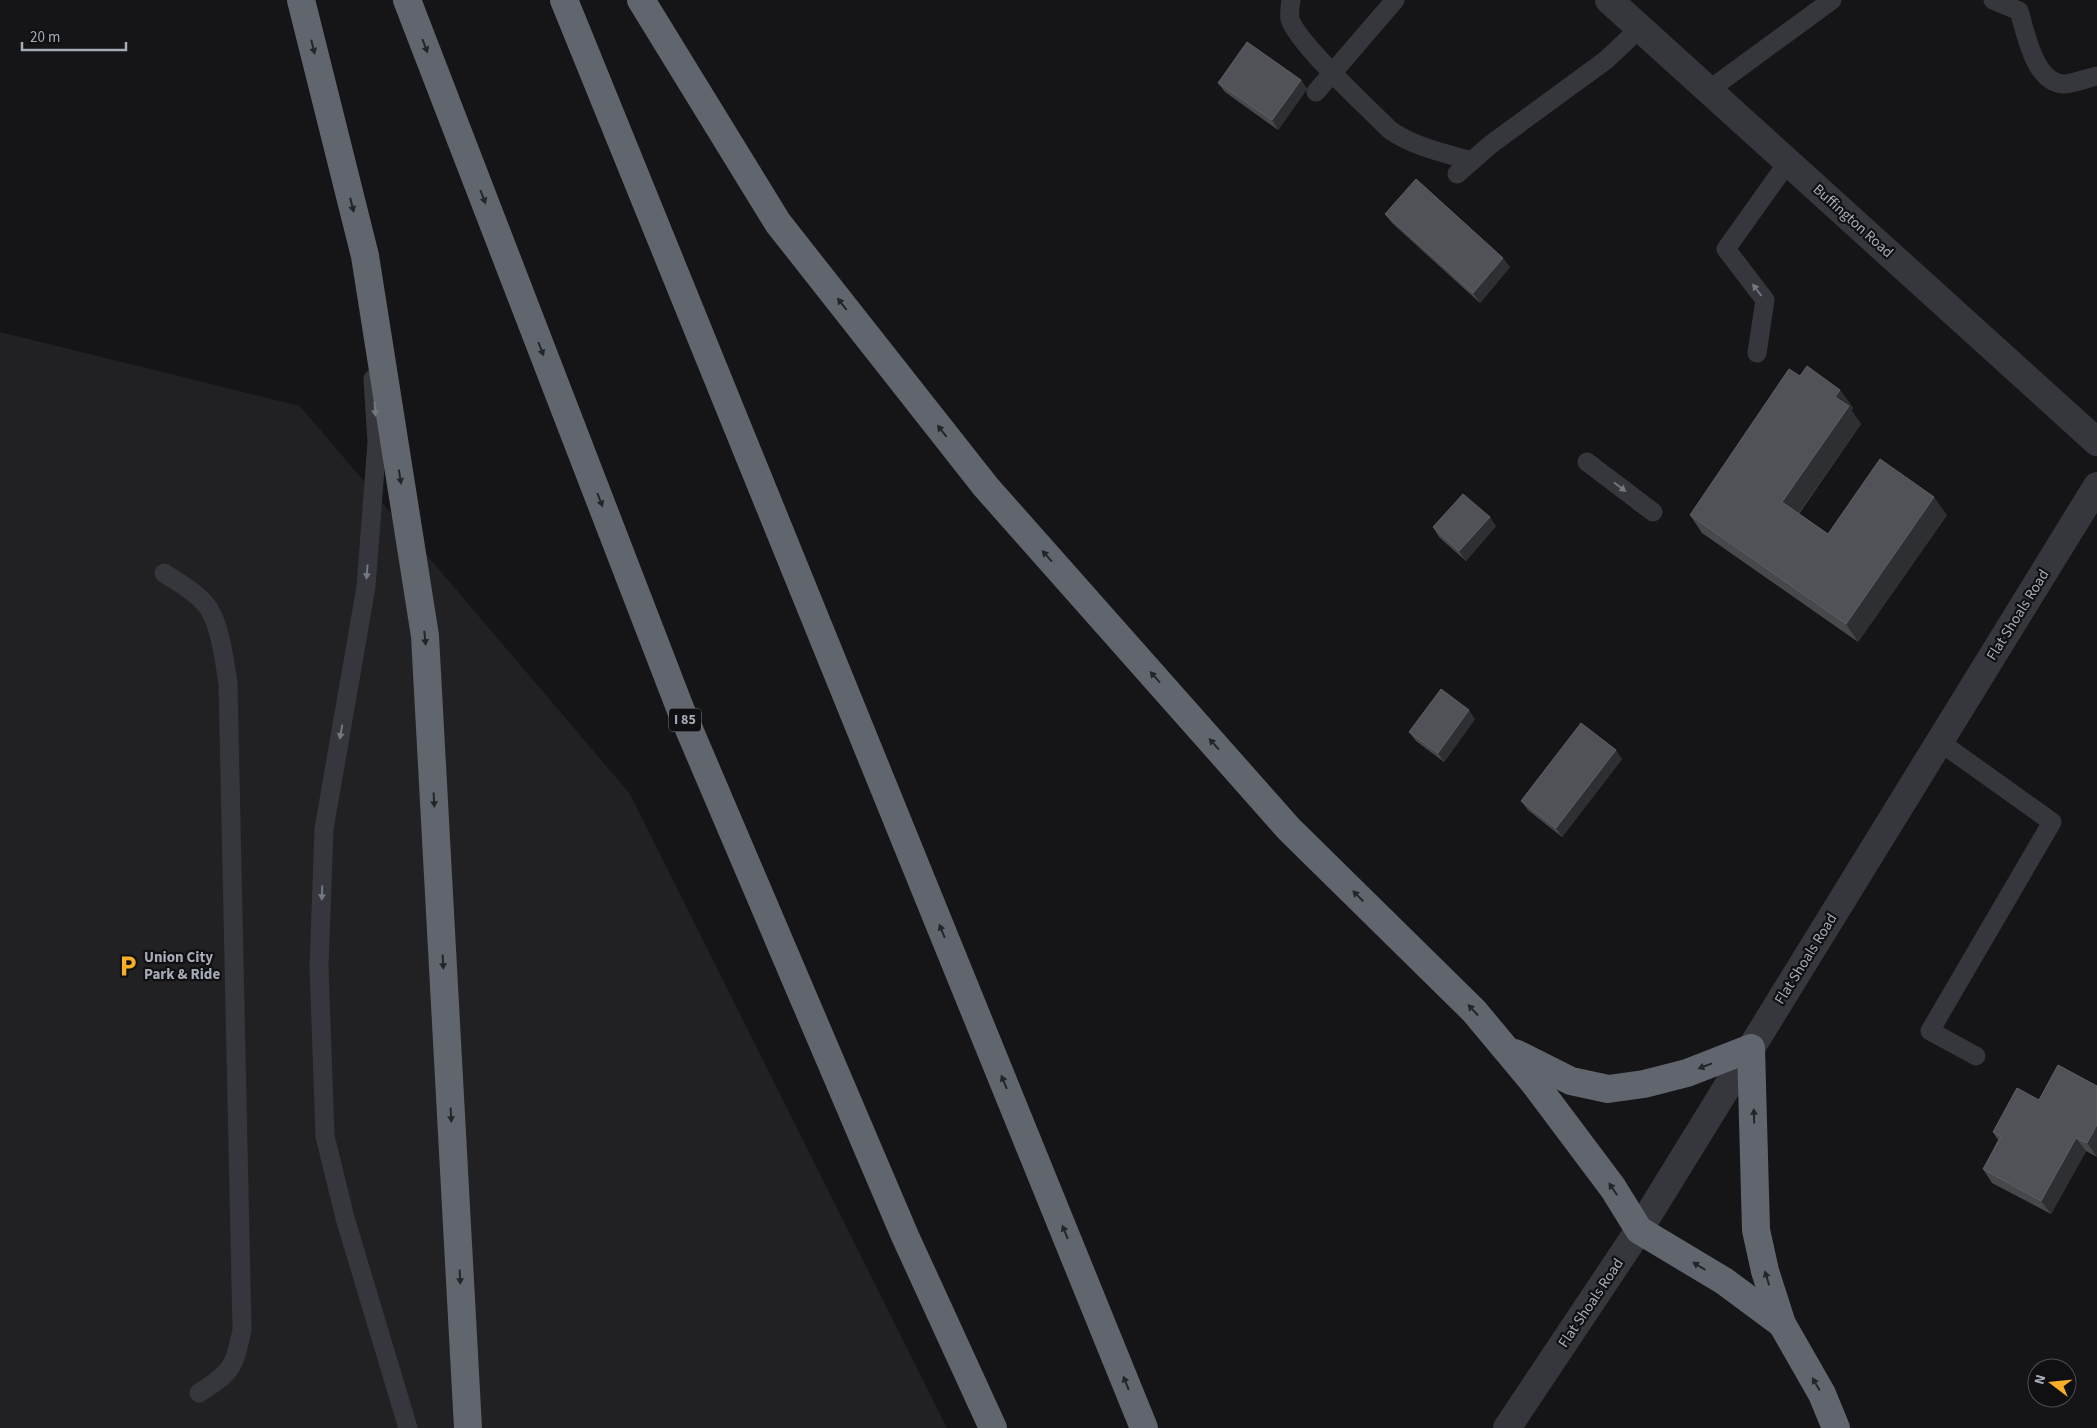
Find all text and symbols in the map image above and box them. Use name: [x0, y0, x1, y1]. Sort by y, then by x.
scale bar: [22, 20, 126, 52]
text: 20 m: [30, 27, 60, 48]
one-way arrow: [421, 38, 429, 53]
one-way arrow: [309, 40, 317, 55]
street label: Buffington Road: [1808, 179, 1898, 263]
one-way arrow: [479, 190, 487, 205]
one-way arrow: [348, 197, 356, 212]
one-way arrow: [1752, 283, 1762, 297]
one-way arrow: [836, 298, 847, 311]
one-way arrow: [538, 342, 546, 356]
one-way arrow: [371, 402, 379, 418]
one-way arrow: [937, 425, 948, 438]
one-way arrow: [396, 469, 404, 485]
one-way arrow: [1613, 482, 1627, 492]
one-way arrow: [597, 493, 604, 508]
one-way arrow: [1041, 550, 1053, 562]
one-way arrow: [363, 564, 371, 580]
street label: Flat Shoals Road: [1982, 565, 2054, 665]
one-way arrow: [421, 630, 429, 646]
one-way arrow: [1149, 672, 1161, 684]
road number: I 85: [669, 708, 701, 732]
one-way arrow: [336, 724, 344, 740]
one-way arrow: [1208, 738, 1220, 750]
one-way arrow: [431, 792, 439, 808]
one-way arrow: [317, 885, 325, 901]
one-way arrow: [1352, 890, 1364, 902]
street label: Flat Shoals Road: [1770, 909, 1842, 1009]
one-way arrow: [938, 924, 946, 938]
place label: Union City Park & Ride: [144, 947, 220, 985]
parking icon: Union City Park & Ride: [115, 953, 141, 979]
one-way arrow: [439, 954, 447, 970]
one-way arrow: [1467, 1005, 1479, 1017]
one-way arrow: [1697, 1062, 1712, 1070]
one-way arrow: [999, 1075, 1007, 1089]
one-way arrow: [448, 1107, 456, 1123]
one-way arrow: [1749, 1108, 1757, 1124]
one-way arrow: [1608, 1182, 1618, 1196]
one-way arrow: [1060, 1225, 1068, 1239]
street label: Flat Shoals Road: [1553, 1254, 1629, 1352]
one-way arrow: [1693, 1261, 1706, 1270]
one-way arrow: [457, 1269, 465, 1285]
one-way arrow: [1763, 1270, 1771, 1285]
north arrow: [2027, 1358, 2077, 1408]
text: N: [2030, 1372, 2051, 1387]
one-way arrow: [1122, 1375, 1130, 1390]
one-way arrow: [1812, 1377, 1821, 1390]

